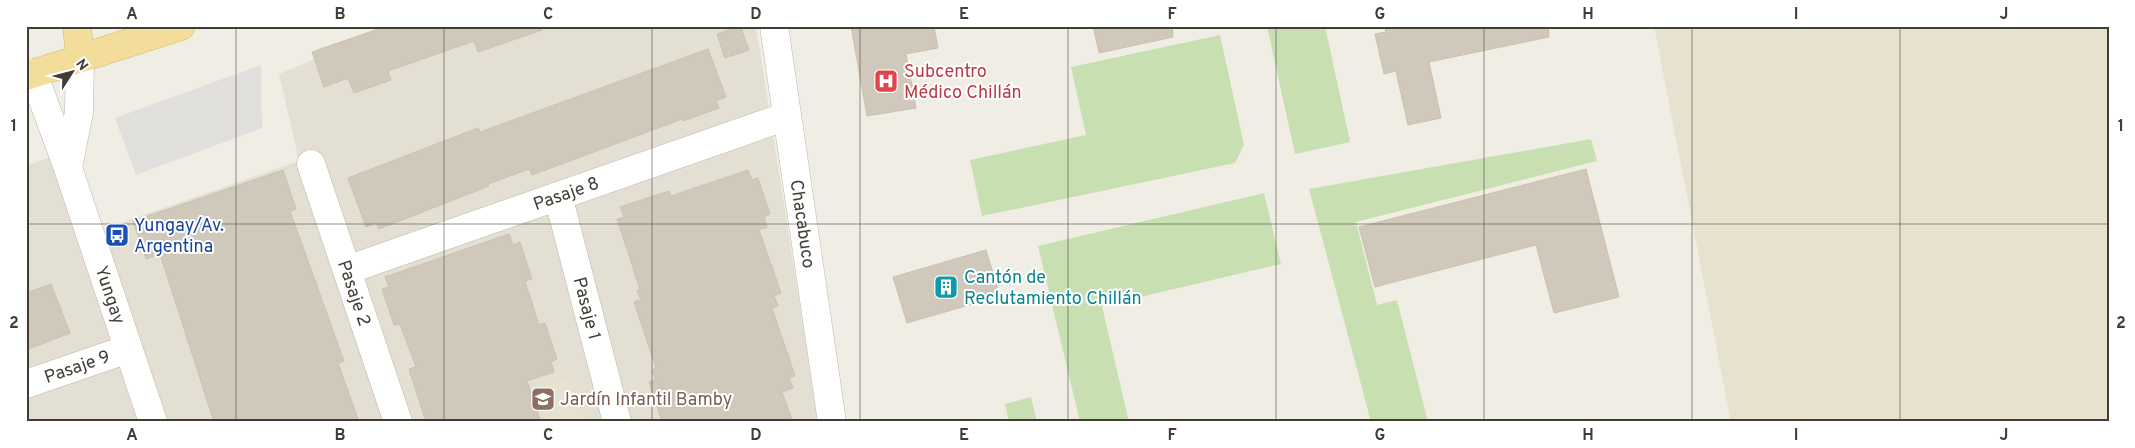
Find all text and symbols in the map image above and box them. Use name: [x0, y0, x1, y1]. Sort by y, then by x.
text: A: [126, 5, 138, 25]
text: B: [334, 5, 346, 25]
text: C: [543, 5, 553, 25]
text: D: [750, 5, 762, 25]
text: E: [959, 5, 969, 25]
text: F: [1167, 5, 1177, 25]
text: G: [1375, 5, 1385, 25]
text: H: [1582, 5, 1594, 25]
text: I: [1794, 5, 1798, 25]
text: J: [2000, 5, 2008, 25]
north arrow: [48, 48, 98, 98]
text: N: [71, 56, 91, 74]
place label: Subcentro Médico Chillán: [904, 61, 1022, 105]
hospital icon: Subcentro Médico Chillán: [873, 68, 899, 94]
text: 1: [11, 117, 17, 137]
text: 1: [2118, 117, 2124, 137]
street label: Pasaje 8: [530, 173, 602, 217]
street label: Chacabuco: [784, 178, 819, 270]
place label: Yungay/Av. Argentina: [134, 215, 224, 259]
bus stop icon: Yungay/Av. Argentina: [104, 222, 130, 248]
street label: Pasaje 2: [331, 257, 375, 329]
street label: Yungay: [89, 263, 129, 328]
place label: Cantón de Reclutamiento Chillán: [964, 267, 1142, 311]
building icon: Cantón de Reclutamiento Chillán: [933, 274, 959, 300]
street label: Pasaje 1: [567, 275, 605, 342]
text: 2: [9, 314, 19, 334]
text: 2: [2116, 314, 2126, 334]
street label: Pasaje 9: [42, 346, 113, 390]
school or university icon: Jardín Infantil Bamby: [530, 386, 556, 412]
place label: Jardín Infantil Bamby: [560, 389, 732, 412]
text: A: [126, 426, 138, 446]
text: B: [334, 426, 346, 446]
text: C: [543, 426, 553, 446]
text: D: [750, 426, 762, 446]
text: E: [959, 426, 969, 446]
text: F: [1167, 426, 1177, 446]
text: G: [1375, 426, 1385, 446]
text: H: [1582, 426, 1594, 446]
text: I: [1794, 426, 1798, 446]
text: J: [2000, 426, 2008, 446]

